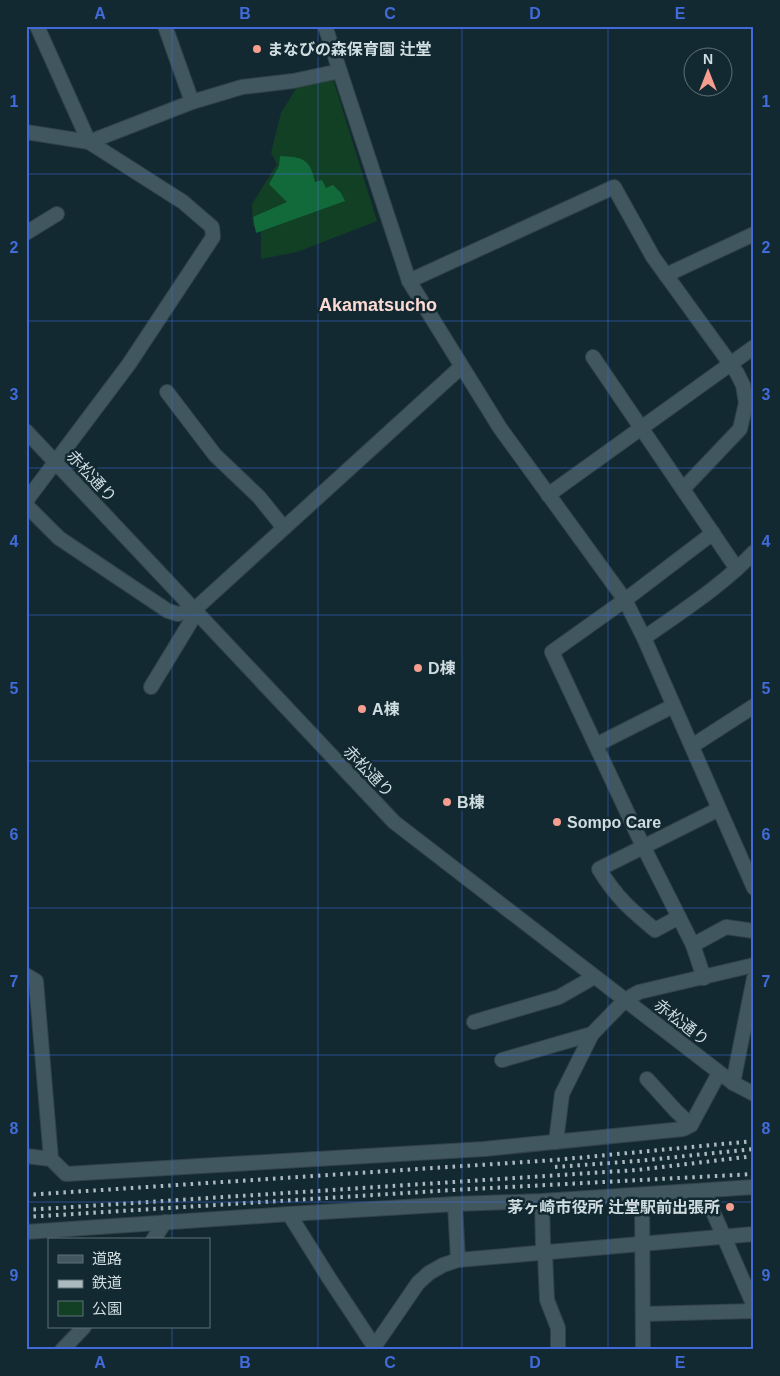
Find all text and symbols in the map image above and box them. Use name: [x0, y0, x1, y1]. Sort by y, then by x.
text: A: [94, 5, 106, 22]
text: B: [239, 5, 251, 22]
text: C: [384, 5, 396, 22]
text: D: [529, 5, 541, 22]
text: E: [675, 5, 686, 22]
place label: まなびの森保育園 辻堂: [267, 41, 431, 58]
marker: まなびの森保育園 辻堂: [251, 43, 263, 55]
north arrow: [682, 48, 732, 98]
text: N: [703, 51, 713, 67]
text: 1: [10, 93, 19, 110]
text: 1: [762, 93, 771, 110]
text: 2: [10, 239, 19, 256]
text: 2: [762, 239, 771, 256]
district label: Akamatsucho: [319, 295, 437, 315]
text: 3: [10, 386, 19, 403]
text: 3: [762, 386, 771, 403]
street label: 赤松通り: [64, 447, 120, 506]
text: 4: [10, 533, 19, 550]
text: 4: [762, 533, 771, 550]
place label: D棟: [428, 659, 456, 677]
marker: D棟: [412, 662, 424, 674]
text: 5: [10, 680, 19, 697]
text: 5: [762, 680, 771, 697]
place label: A棟: [372, 700, 400, 718]
marker: A棟: [356, 703, 368, 715]
street label: 赤松通り: [340, 742, 397, 800]
place label: B棟: [457, 793, 485, 811]
marker: B棟: [441, 796, 453, 808]
place label: Sompo Care: [567, 814, 661, 831]
marker: Sompo Care: [551, 816, 563, 828]
text: 6: [10, 826, 19, 843]
text: 6: [762, 826, 771, 843]
text: 7: [10, 973, 19, 990]
text: 7: [762, 973, 771, 990]
street label: 赤松通り: [651, 996, 712, 1049]
text: 8: [10, 1120, 19, 1137]
text: 8: [762, 1120, 771, 1137]
place label: 茅ヶ崎市役所 辻堂駅前出張所: [508, 1199, 720, 1216]
marker: 茅ヶ崎市役所 辻堂駅前出張所: [724, 1201, 736, 1213]
legend: [48, 1238, 210, 1328]
text: 道路: [92, 1250, 122, 1267]
text: 9: [10, 1267, 19, 1284]
text: 9: [762, 1267, 771, 1284]
text: 鉄道: [92, 1274, 122, 1291]
text: 公園: [92, 1300, 122, 1317]
text: A: [94, 1354, 106, 1371]
text: B: [239, 1354, 251, 1371]
text: C: [384, 1354, 396, 1371]
text: D: [529, 1354, 541, 1371]
text: E: [675, 1354, 686, 1371]

